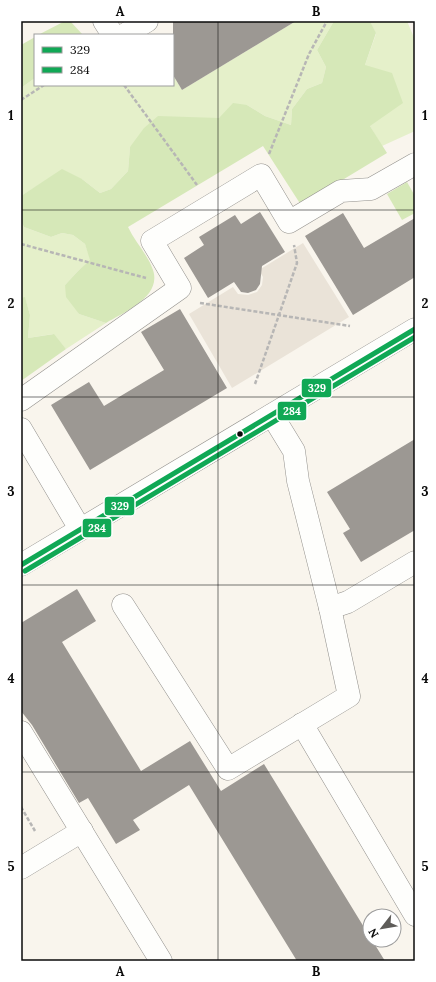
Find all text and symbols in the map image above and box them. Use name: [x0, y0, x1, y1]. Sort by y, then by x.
text: A: [116, 3, 125, 20]
text: B: [312, 3, 321, 20]
legend: [34, 34, 174, 86]
text: 329: [70, 42, 90, 57]
text: 284: [70, 62, 90, 77]
text: 1: [8, 107, 14, 124]
text: 1: [422, 107, 428, 124]
text: 2: [8, 295, 15, 312]
text: 2: [422, 295, 429, 312]
line badge: 329: [301, 378, 332, 398]
text: 329: [308, 381, 326, 395]
line badge: 284: [277, 401, 307, 421]
text: 284: [283, 404, 301, 418]
unlabelled marker: [235, 429, 245, 439]
text: 3: [7, 483, 15, 500]
text: 3: [421, 483, 429, 500]
line badge: 329: [104, 496, 135, 516]
text: 329: [111, 499, 129, 513]
line badge: 284: [82, 518, 112, 538]
text: 284: [88, 521, 106, 535]
text: 4: [7, 670, 15, 687]
text: 4: [421, 670, 429, 687]
text: 5: [7, 858, 15, 875]
text: 5: [421, 858, 429, 875]
north arrow: [362, 908, 402, 948]
text: N: [365, 925, 382, 940]
text: A: [116, 963, 125, 980]
text: B: [312, 963, 321, 980]

